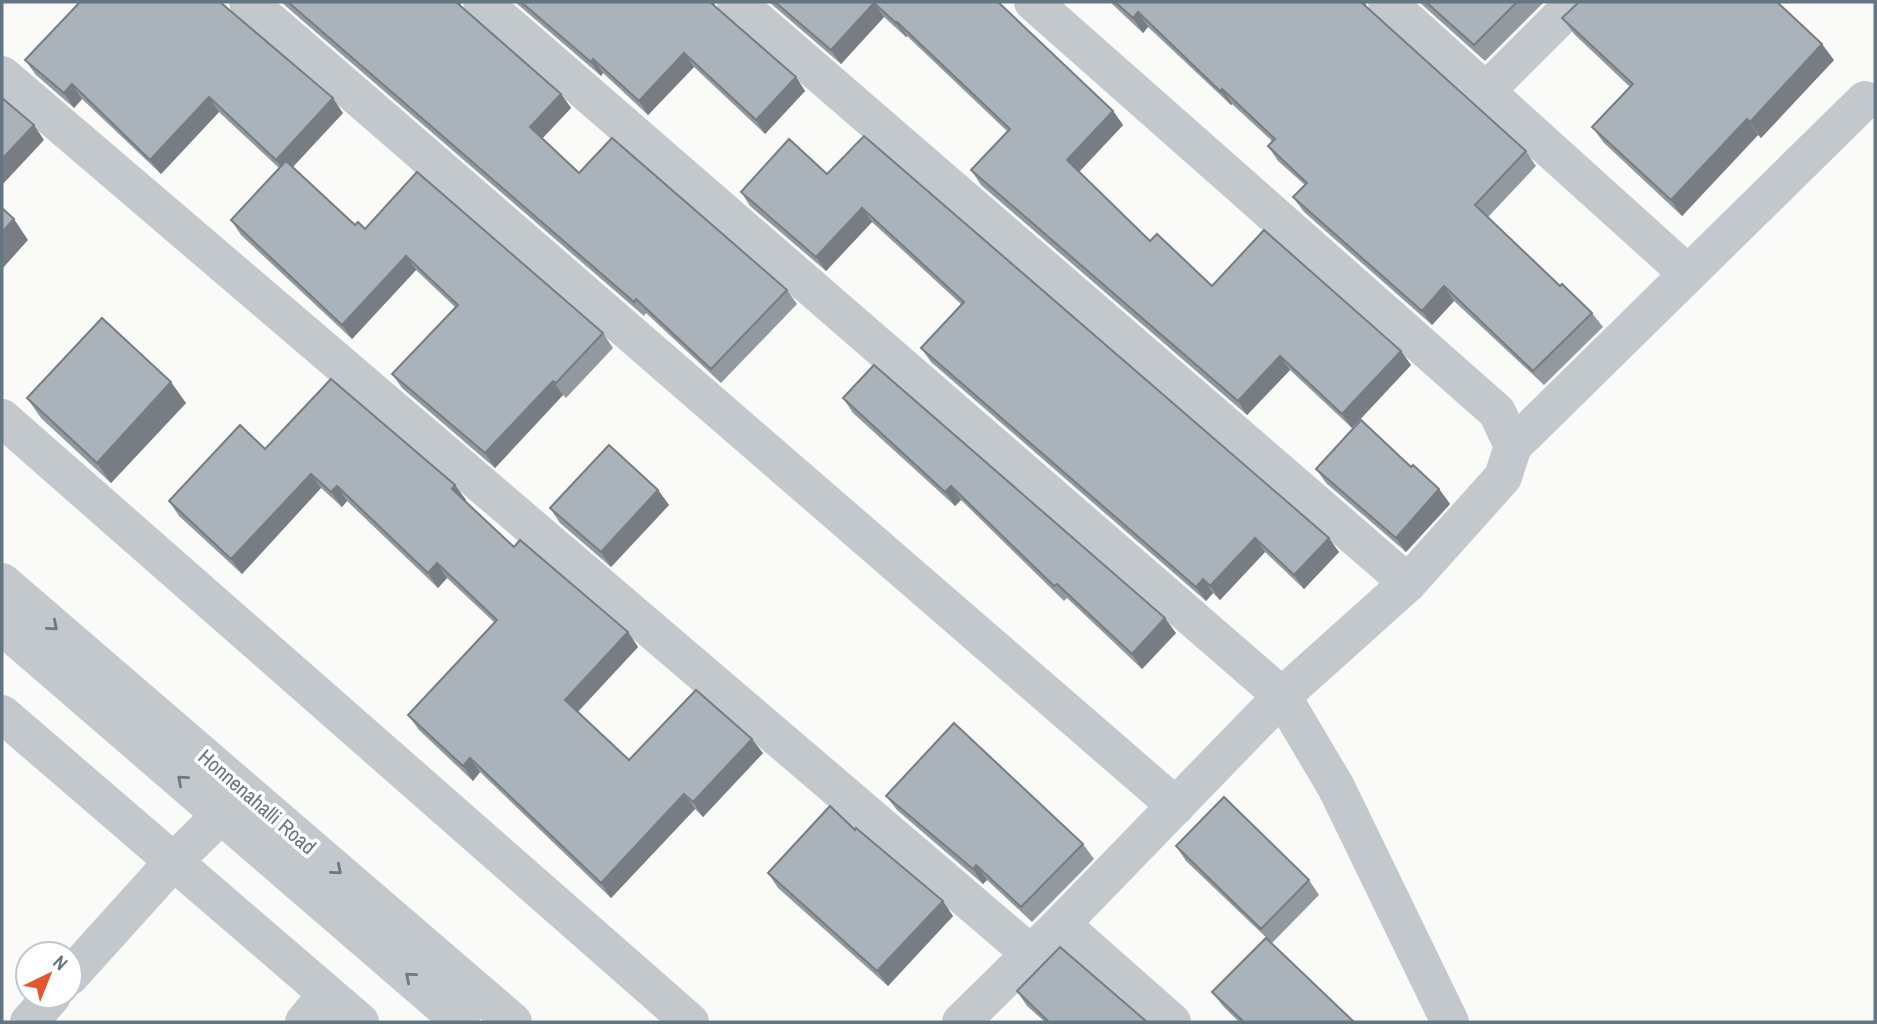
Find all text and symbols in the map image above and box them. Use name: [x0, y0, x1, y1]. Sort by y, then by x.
one-way arrow: [45, 618, 58, 630]
street label: Honnenahalli Road: [192, 742, 322, 861]
one-way arrow: [178, 776, 191, 788]
one-way arrow: [329, 862, 342, 874]
north arrow: [14, 940, 84, 1010]
text: N: [48, 949, 74, 976]
one-way arrow: [405, 973, 418, 986]

